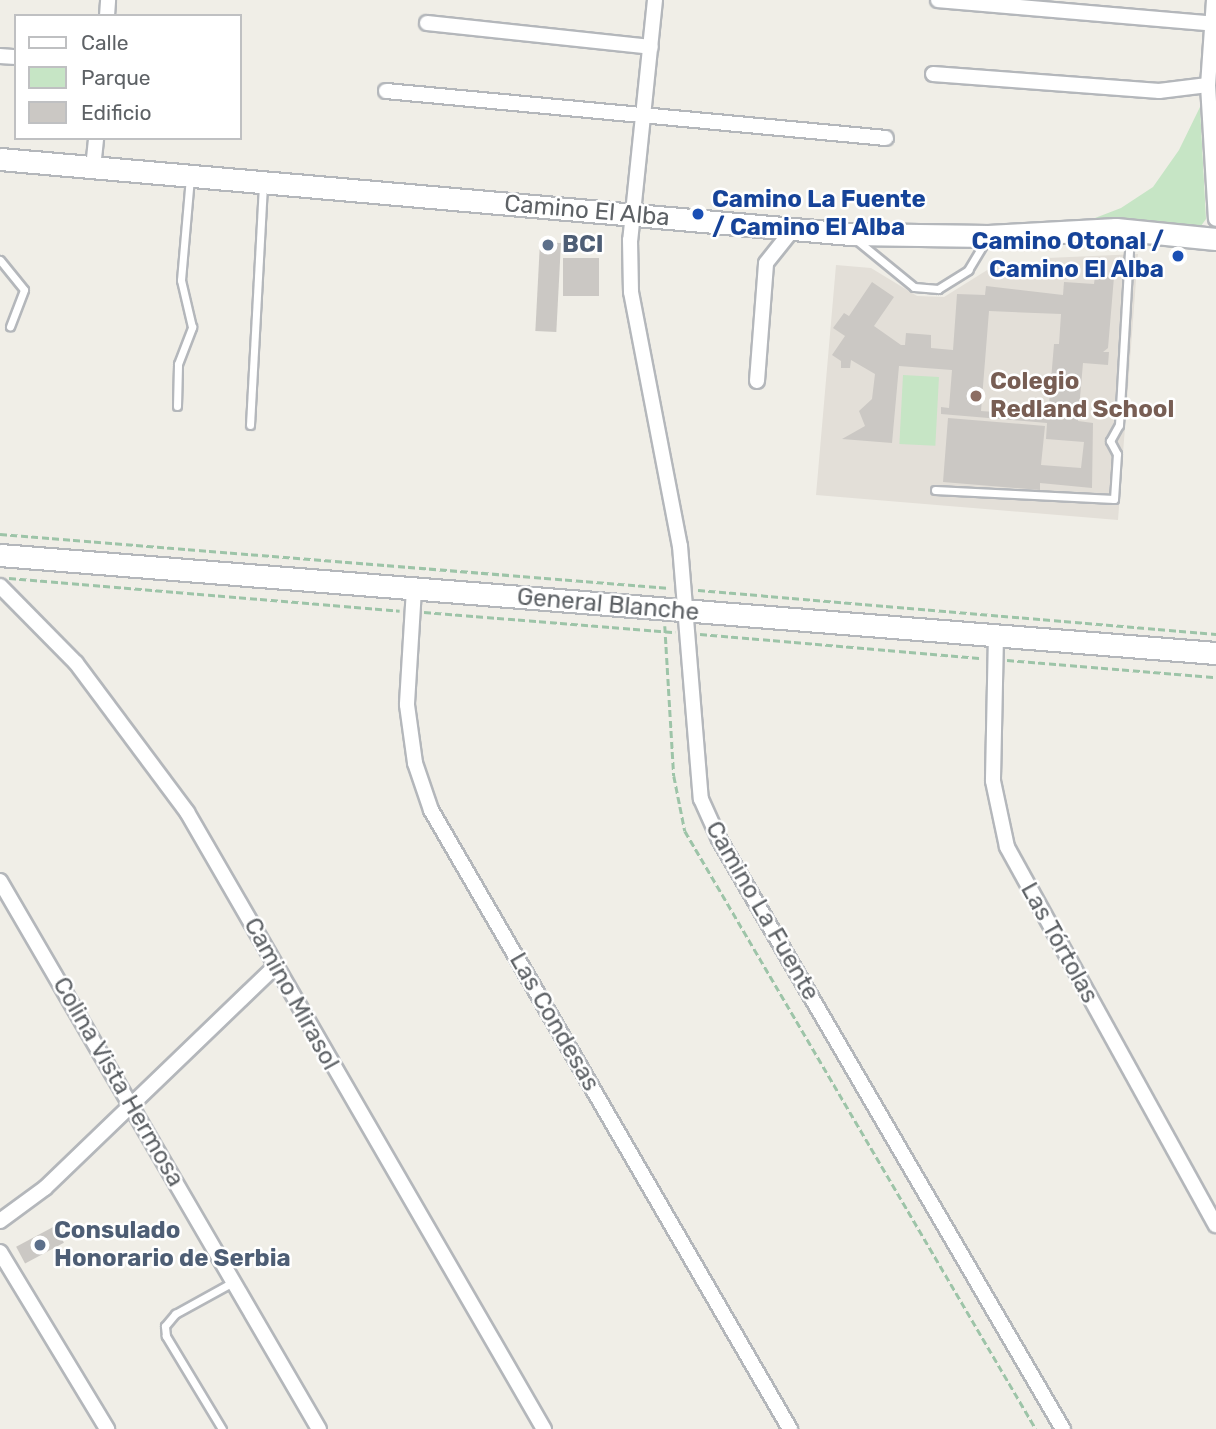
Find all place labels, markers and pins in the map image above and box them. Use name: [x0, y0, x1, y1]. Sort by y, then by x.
place label: Camino La Fuente / Camino El Alba: [712, 186, 926, 242]
marker: Camino La Fuente / Camino El Alba: [690, 206, 706, 222]
place label: Camino Otonal / Camino El Alba: [972, 228, 1164, 284]
place label: BCI: [562, 231, 604, 259]
marker: BCI: [540, 237, 556, 253]
marker: Camino Otonal / Camino El Alba: [1170, 248, 1186, 264]
place label: Colegio Redland School: [990, 368, 1174, 424]
marker: Colegio Redland School: [968, 388, 984, 404]
place label: Consulado Honorario de Serbia: [54, 1217, 291, 1273]
marker: Consulado Honorario de Serbia: [32, 1237, 48, 1253]

